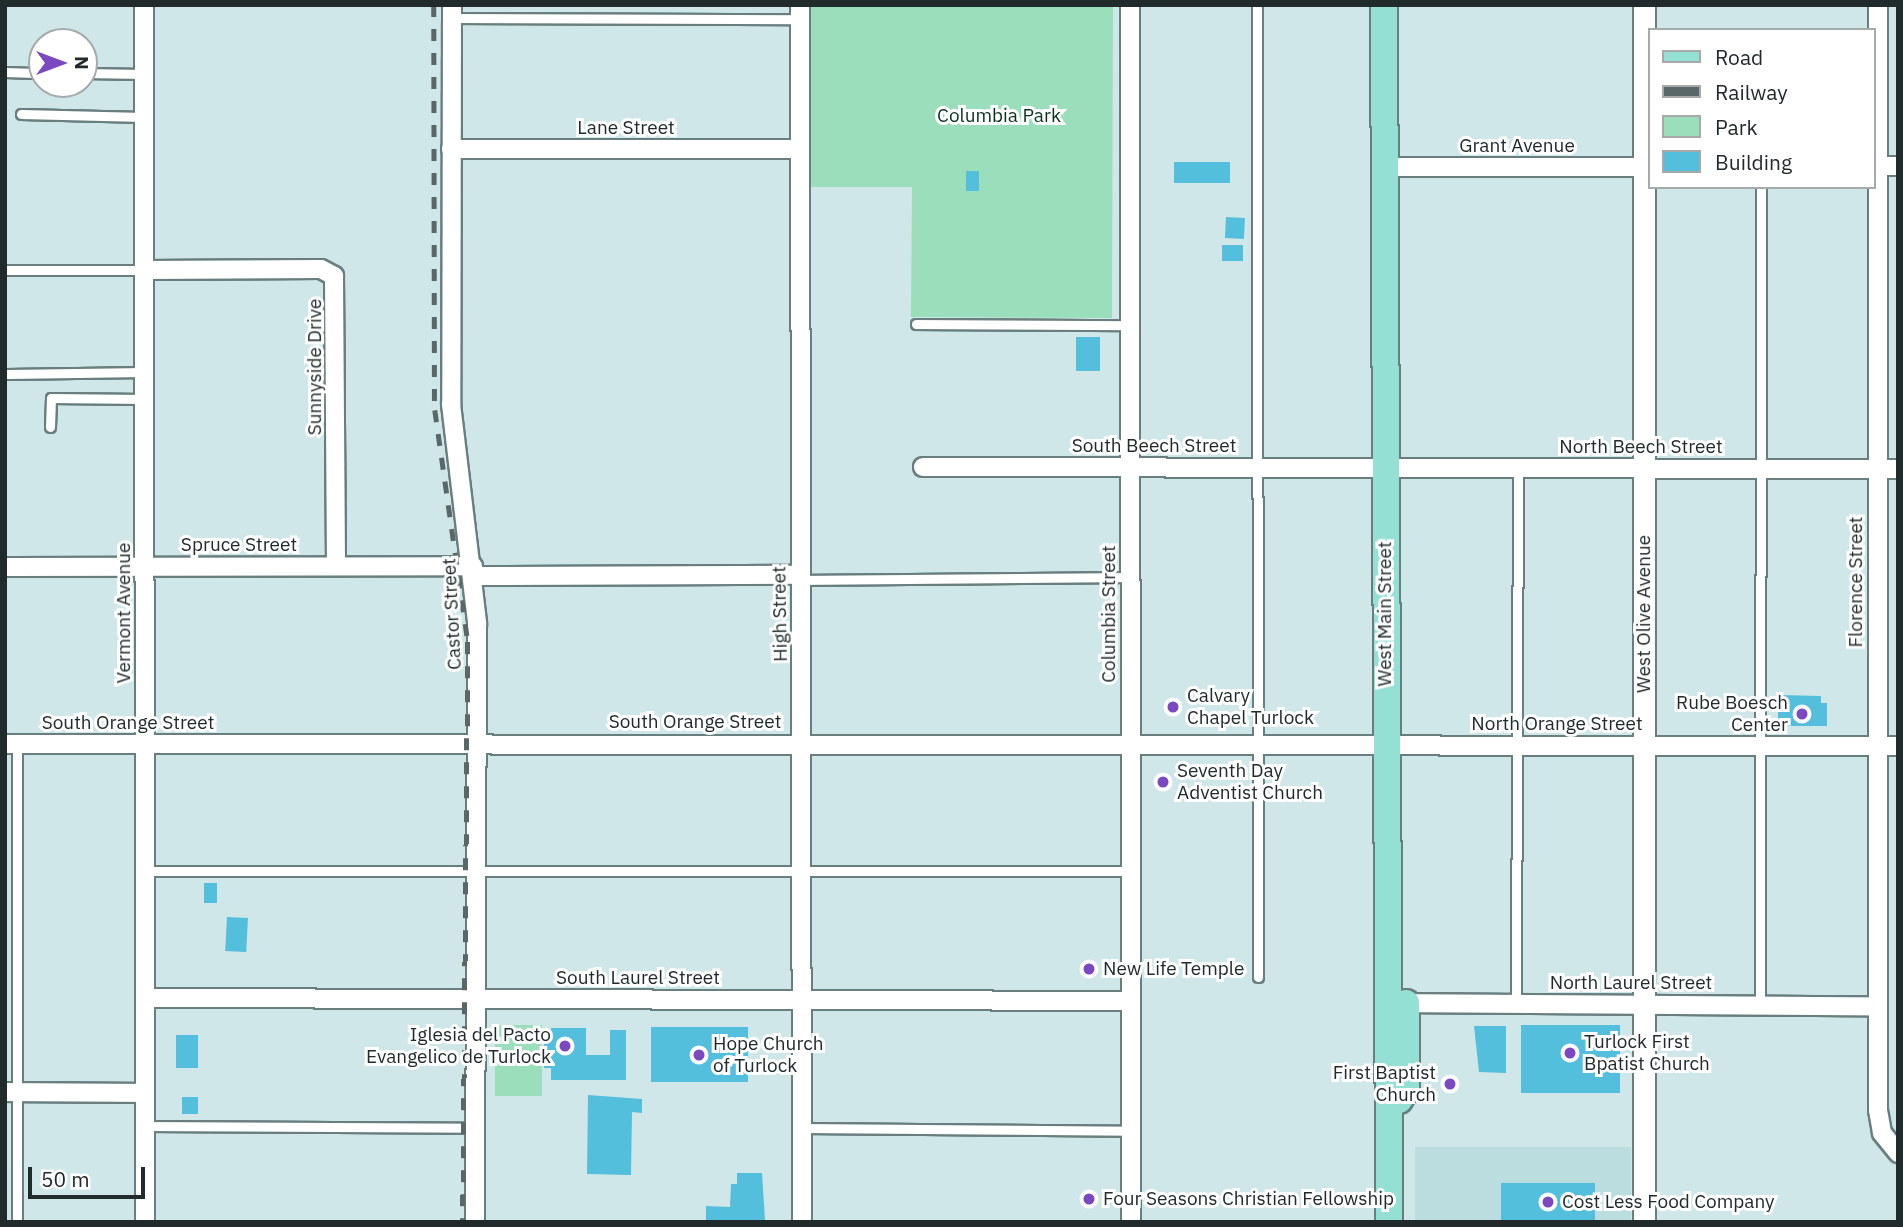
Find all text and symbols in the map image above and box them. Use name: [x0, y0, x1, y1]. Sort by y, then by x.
north arrow: [28, 28, 98, 98]
legend: [1647, 28, 1875, 189]
text: Road: [1715, 43, 1763, 71]
text: N: [70, 56, 94, 70]
text: Railway: [1715, 78, 1788, 106]
park label: Columbia Park: [937, 105, 1061, 127]
text: Park: [1715, 113, 1758, 141]
street label: Lane Street: [577, 117, 675, 139]
street label: Grant Avenue: [1459, 135, 1575, 157]
text: Building: [1715, 148, 1792, 176]
street label: Sunnyside Drive: [304, 299, 326, 435]
street label: South Beech Street: [1072, 435, 1236, 457]
street label: North Beech Street: [1559, 436, 1723, 458]
street label: Florence Street: [1845, 516, 1867, 648]
street label: Spruce Street: [181, 534, 297, 556]
street label: West Olive Avenue: [1633, 535, 1655, 693]
street label: West Main Street: [1374, 541, 1396, 687]
street label: Vermont Avenue: [113, 542, 135, 684]
street label: Columbia Street: [1098, 545, 1120, 683]
street label: Castor Street: [438, 558, 466, 670]
street label: High Street: [768, 566, 792, 662]
place label: Calvary Chapel Turlock: [1187, 685, 1314, 729]
place label: Rube Boesch Center: [1676, 692, 1788, 736]
marker: Calvary Chapel Turlock: [1165, 699, 1181, 715]
marker: Rube Boesch Center: [1794, 706, 1810, 722]
street label: South Orange Street: [609, 711, 781, 733]
street label: South Orange Street: [42, 712, 214, 734]
street label: North Orange Street: [1471, 713, 1643, 735]
place label: Seventh Day Adventist Church: [1177, 760, 1323, 804]
marker: Seventh Day Adventist Church: [1155, 774, 1171, 790]
place label: New Life Temple: [1103, 958, 1244, 980]
marker: New Life Temple: [1081, 961, 1097, 977]
street label: South Laurel Street: [556, 967, 720, 989]
street label: North Laurel Street: [1550, 972, 1712, 994]
place label: Iglesia del Pacto Evangelico de Turlock: [366, 1024, 551, 1068]
place label: Turlock First Bpatist Church: [1584, 1031, 1710, 1075]
place label: Hope Church of Turlock: [713, 1033, 824, 1077]
marker: Iglesia del Pacto Evangelico de Turlock: [557, 1038, 573, 1054]
marker: Turlock First Bpatist Church: [1562, 1045, 1578, 1061]
marker: Hope Church of Turlock: [691, 1047, 707, 1063]
place label: First Baptist Church: [1333, 1062, 1436, 1106]
marker: First Baptist Church: [1442, 1076, 1458, 1092]
scale bar: [32, 1154, 149, 1198]
text: 50 m: [41, 1165, 90, 1193]
place label: Four Seasons Christian Fellowship: [1103, 1188, 1394, 1210]
marker: Four Seasons Christian Fellowship: [1081, 1191, 1097, 1207]
place label: Cost Less Food Company: [1562, 1191, 1775, 1213]
marker: Cost Less Food Company: [1540, 1194, 1556, 1210]

